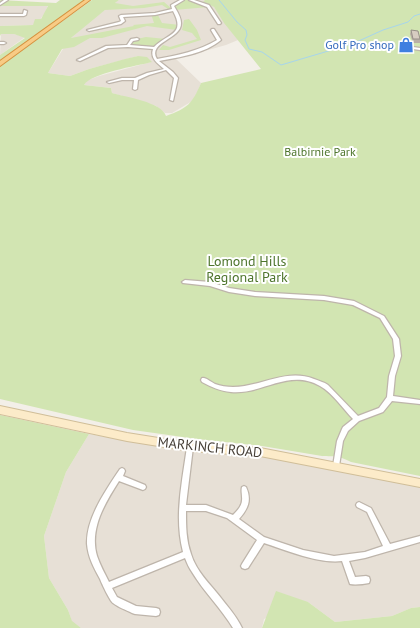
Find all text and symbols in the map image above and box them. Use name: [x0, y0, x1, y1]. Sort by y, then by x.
shop icon: Golf Pro shop: [397, 36, 415, 54]
place label: Golf Pro shop: [325, 37, 394, 52]
park label: Balbirnie Park: [284, 144, 356, 159]
park label: Lomond Hills Regional Park: [206, 252, 288, 286]
street label: MARKINCH ROAD: [157, 433, 263, 461]

